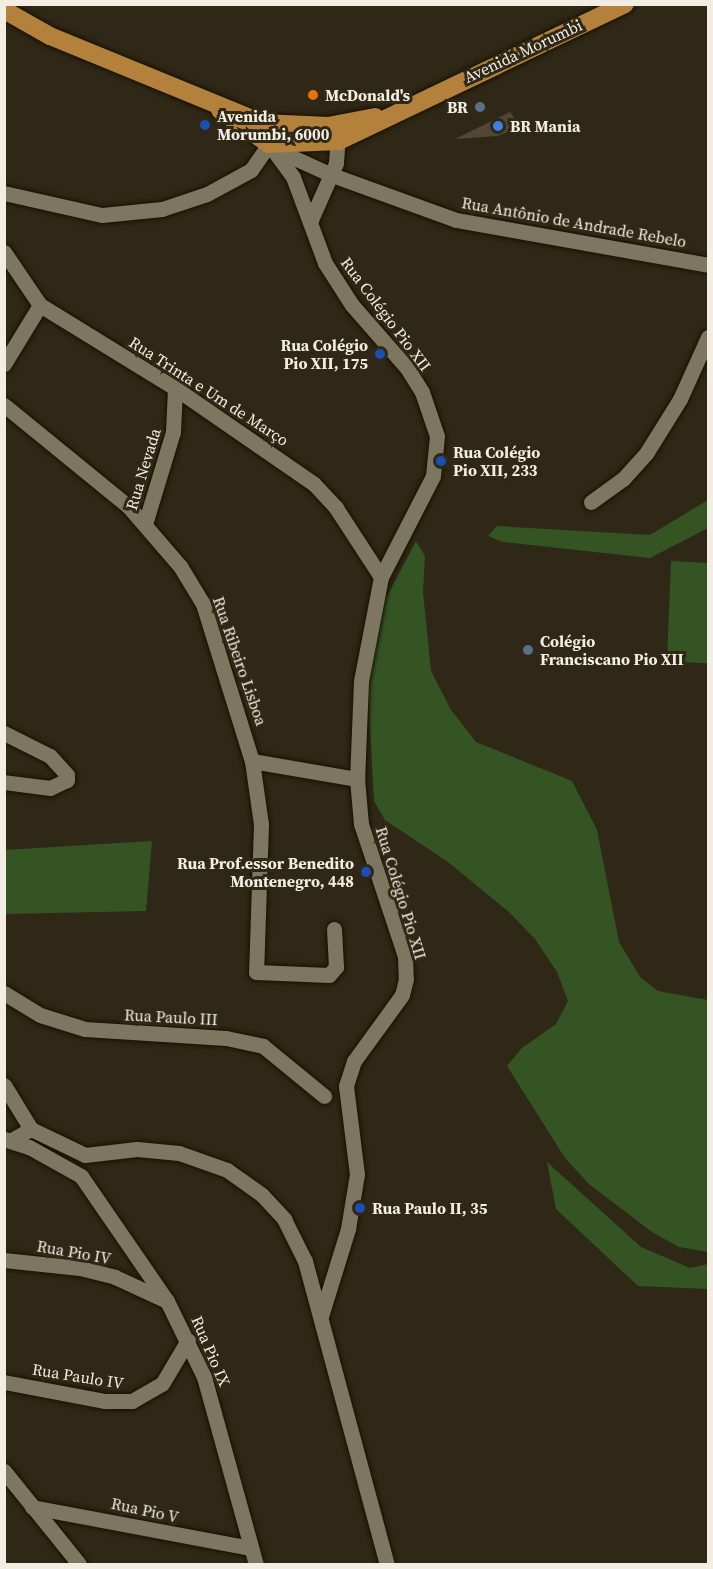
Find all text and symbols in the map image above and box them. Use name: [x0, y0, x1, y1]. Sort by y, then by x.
street label: Avenida Morumbi: [461, 15, 585, 87]
place label: McDonald's: [325, 85, 410, 105]
marker: McDonald's: [306, 88, 320, 102]
place label: BR: [447, 97, 468, 117]
marker: BR: [473, 100, 487, 114]
place label: Avenida Morumbi, 6000: [217, 106, 329, 144]
place label: BR Mania: [510, 116, 580, 136]
marker: Avenida Morumbi, 6000: [198, 118, 212, 132]
marker: BR Mania: [491, 119, 505, 133]
street label: Rua Antônio de Andrade Rebelo: [460, 193, 688, 251]
street label: Rua Colégio Pio XII: [337, 253, 435, 375]
street label: Rua Trinta e Um de Março: [126, 332, 292, 450]
place label: Rua Colégio Pio XII, 175: [281, 335, 368, 373]
marker: Rua Colégio Pio XII, 175: [373, 347, 387, 361]
street label: Rua Nevada: [122, 426, 164, 512]
place label: Rua Colégio Pio XII, 233: [453, 442, 540, 480]
marker: Rua Colégio Pio XII, 233: [434, 454, 448, 468]
street label: Rua Ribeiro Lisboa: [209, 594, 271, 728]
place label: Colégio Franciscano Pio XII: [540, 631, 684, 669]
marker: Colégio Franciscano Pio XII: [521, 643, 535, 657]
street label: Rua Colégio Pio XII: [372, 824, 430, 962]
place label: Rua Prof.essor Benedito Montenegro, 448: [177, 853, 354, 891]
marker: Rua Prof.essor Benedito Montenegro, 448: [359, 865, 373, 879]
street label: Rua Paulo III: [124, 1005, 218, 1029]
place label: Rua Paulo II, 35: [372, 1198, 487, 1218]
marker: Rua Paulo II, 35: [353, 1201, 367, 1215]
street label: Rua Pio IV: [35, 1236, 113, 1268]
street label: Rua Pio IX: [188, 1313, 234, 1389]
street label: Rua Paulo IV: [31, 1359, 125, 1393]
street label: Rua Pio V: [109, 1493, 181, 1527]

